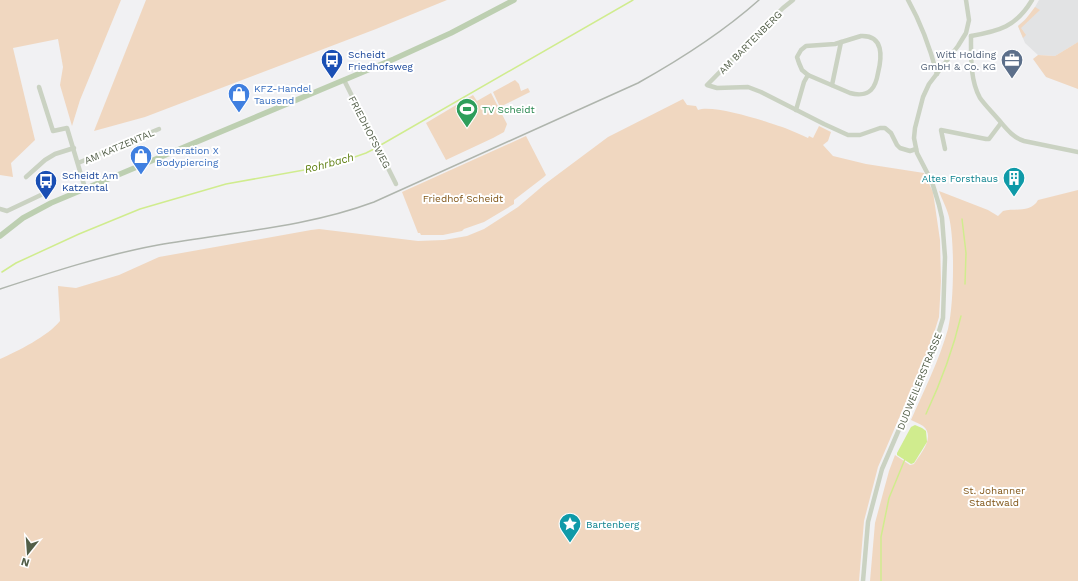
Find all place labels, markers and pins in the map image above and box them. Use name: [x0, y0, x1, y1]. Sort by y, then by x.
bus stop icon: Scheidt Friedhofsweg: [319, 47, 345, 80]
office icon: Witt Holding GmbH & Co. KG: [999, 47, 1025, 80]
place label: Scheidt Friedhofsweg: [348, 49, 413, 72]
place label: Witt Holding GmbH & Co. KG: [920, 49, 997, 72]
shop icon: KFZ-Handel Tausend: [226, 81, 252, 114]
place label: KFZ-Handel Tausend: [254, 83, 312, 106]
sports icon: TV Scheidt: [454, 96, 480, 129]
place label: TV Scheidt: [482, 104, 535, 115]
shop icon: Generation X Bodypiercing: [128, 143, 154, 176]
place label: Generation X Bodypiercing: [156, 145, 219, 168]
building icon: Altes Forsthaus: [1001, 165, 1027, 198]
bus stop icon: Scheidt Am Katzental: [33, 168, 59, 201]
place label: Scheidt Am Katzental: [62, 170, 118, 193]
place label: Altes Forsthaus: [922, 173, 998, 184]
place icon: Bartenberg: [557, 511, 583, 544]
place label: Bartenberg: [586, 519, 640, 530]

